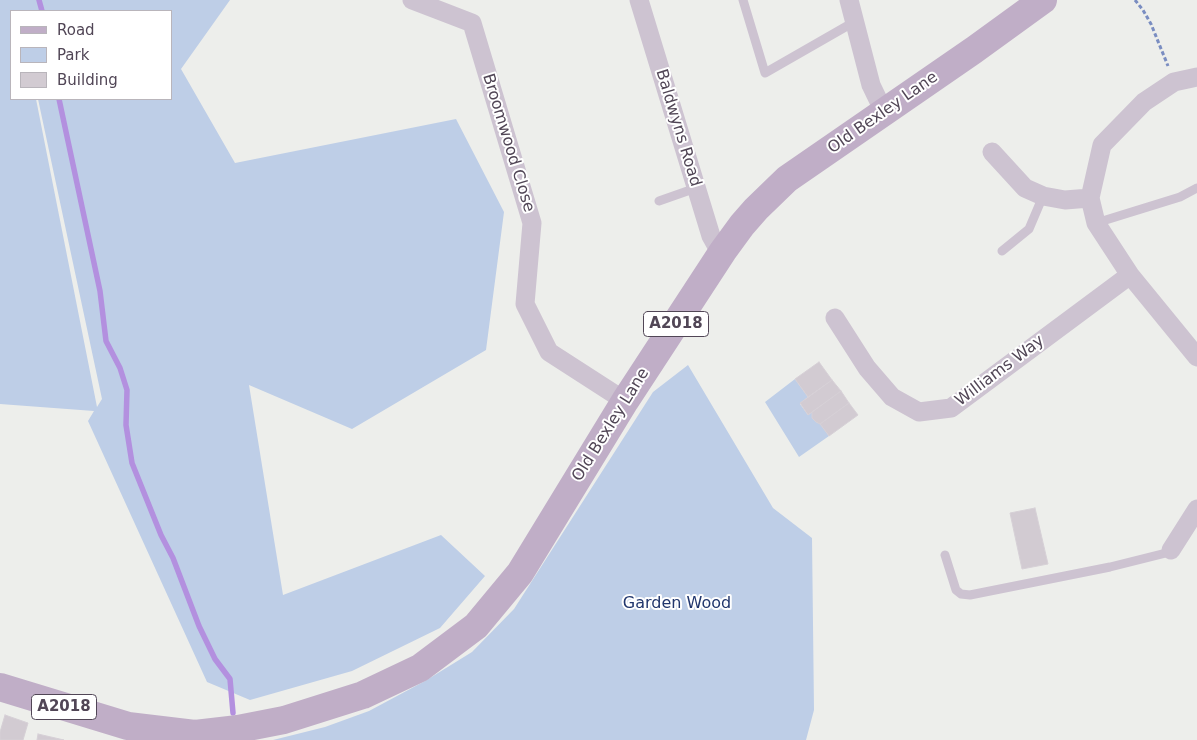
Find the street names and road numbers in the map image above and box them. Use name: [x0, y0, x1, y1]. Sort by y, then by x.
street label: Baldwyns Road: [651, 67, 705, 189]
street label: Old Bexley Lane: [824, 68, 942, 158]
street label: Broomwood Close: [478, 71, 538, 215]
road number: A2018: [644, 312, 708, 336]
street label: Williams Way: [952, 331, 1048, 411]
street label: Old Bexley Lane: [568, 365, 654, 485]
road number: A2018: [32, 694, 96, 720]

